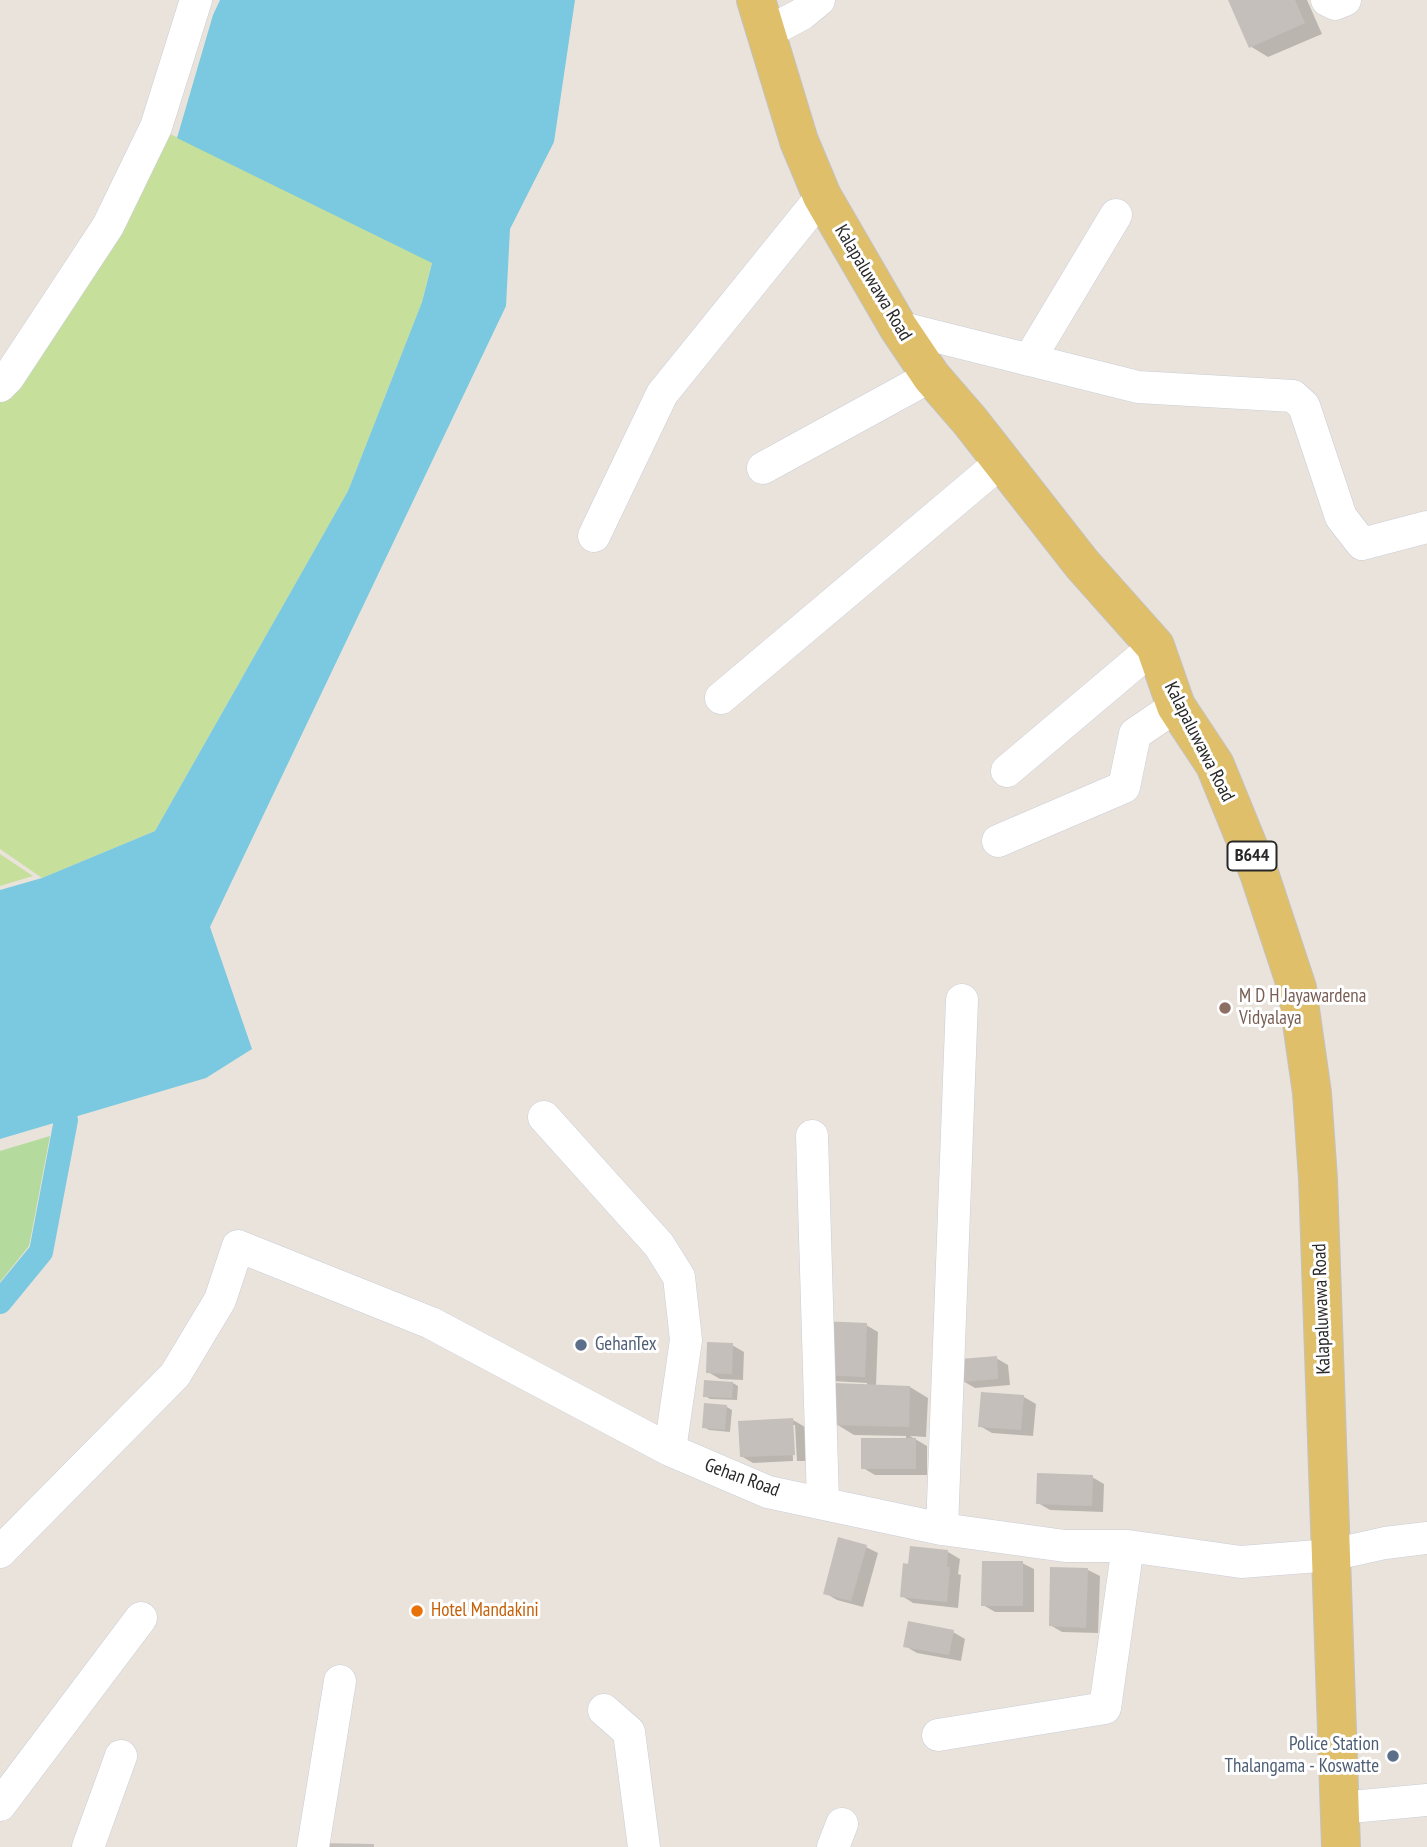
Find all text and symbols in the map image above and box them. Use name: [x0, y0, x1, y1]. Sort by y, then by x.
street label: Kalapaluwawa Road: [829, 221, 917, 345]
street label: Kalapaluwawa Road: [1159, 678, 1239, 806]
road number: B644: [1228, 842, 1276, 870]
place label: M D H Jayawardena Vidyalaya: [1239, 986, 1366, 1030]
marker: M D H Jayawardena Vidyalaya: [1217, 1000, 1233, 1016]
street label: Kalapaluwawa Road: [1308, 1243, 1336, 1375]
place label: GehanTex: [595, 1334, 656, 1356]
marker: GehanTex: [573, 1337, 589, 1353]
street label: Gehan Road: [701, 1454, 783, 1502]
place label: Hotel Mandakini: [431, 1600, 539, 1622]
marker: Hotel Mandakini: [409, 1603, 425, 1619]
place label: Police Station Thalangama - Koswatte: [1225, 1734, 1379, 1778]
marker: Police Station Thalangama - Koswatte: [1385, 1748, 1401, 1764]

